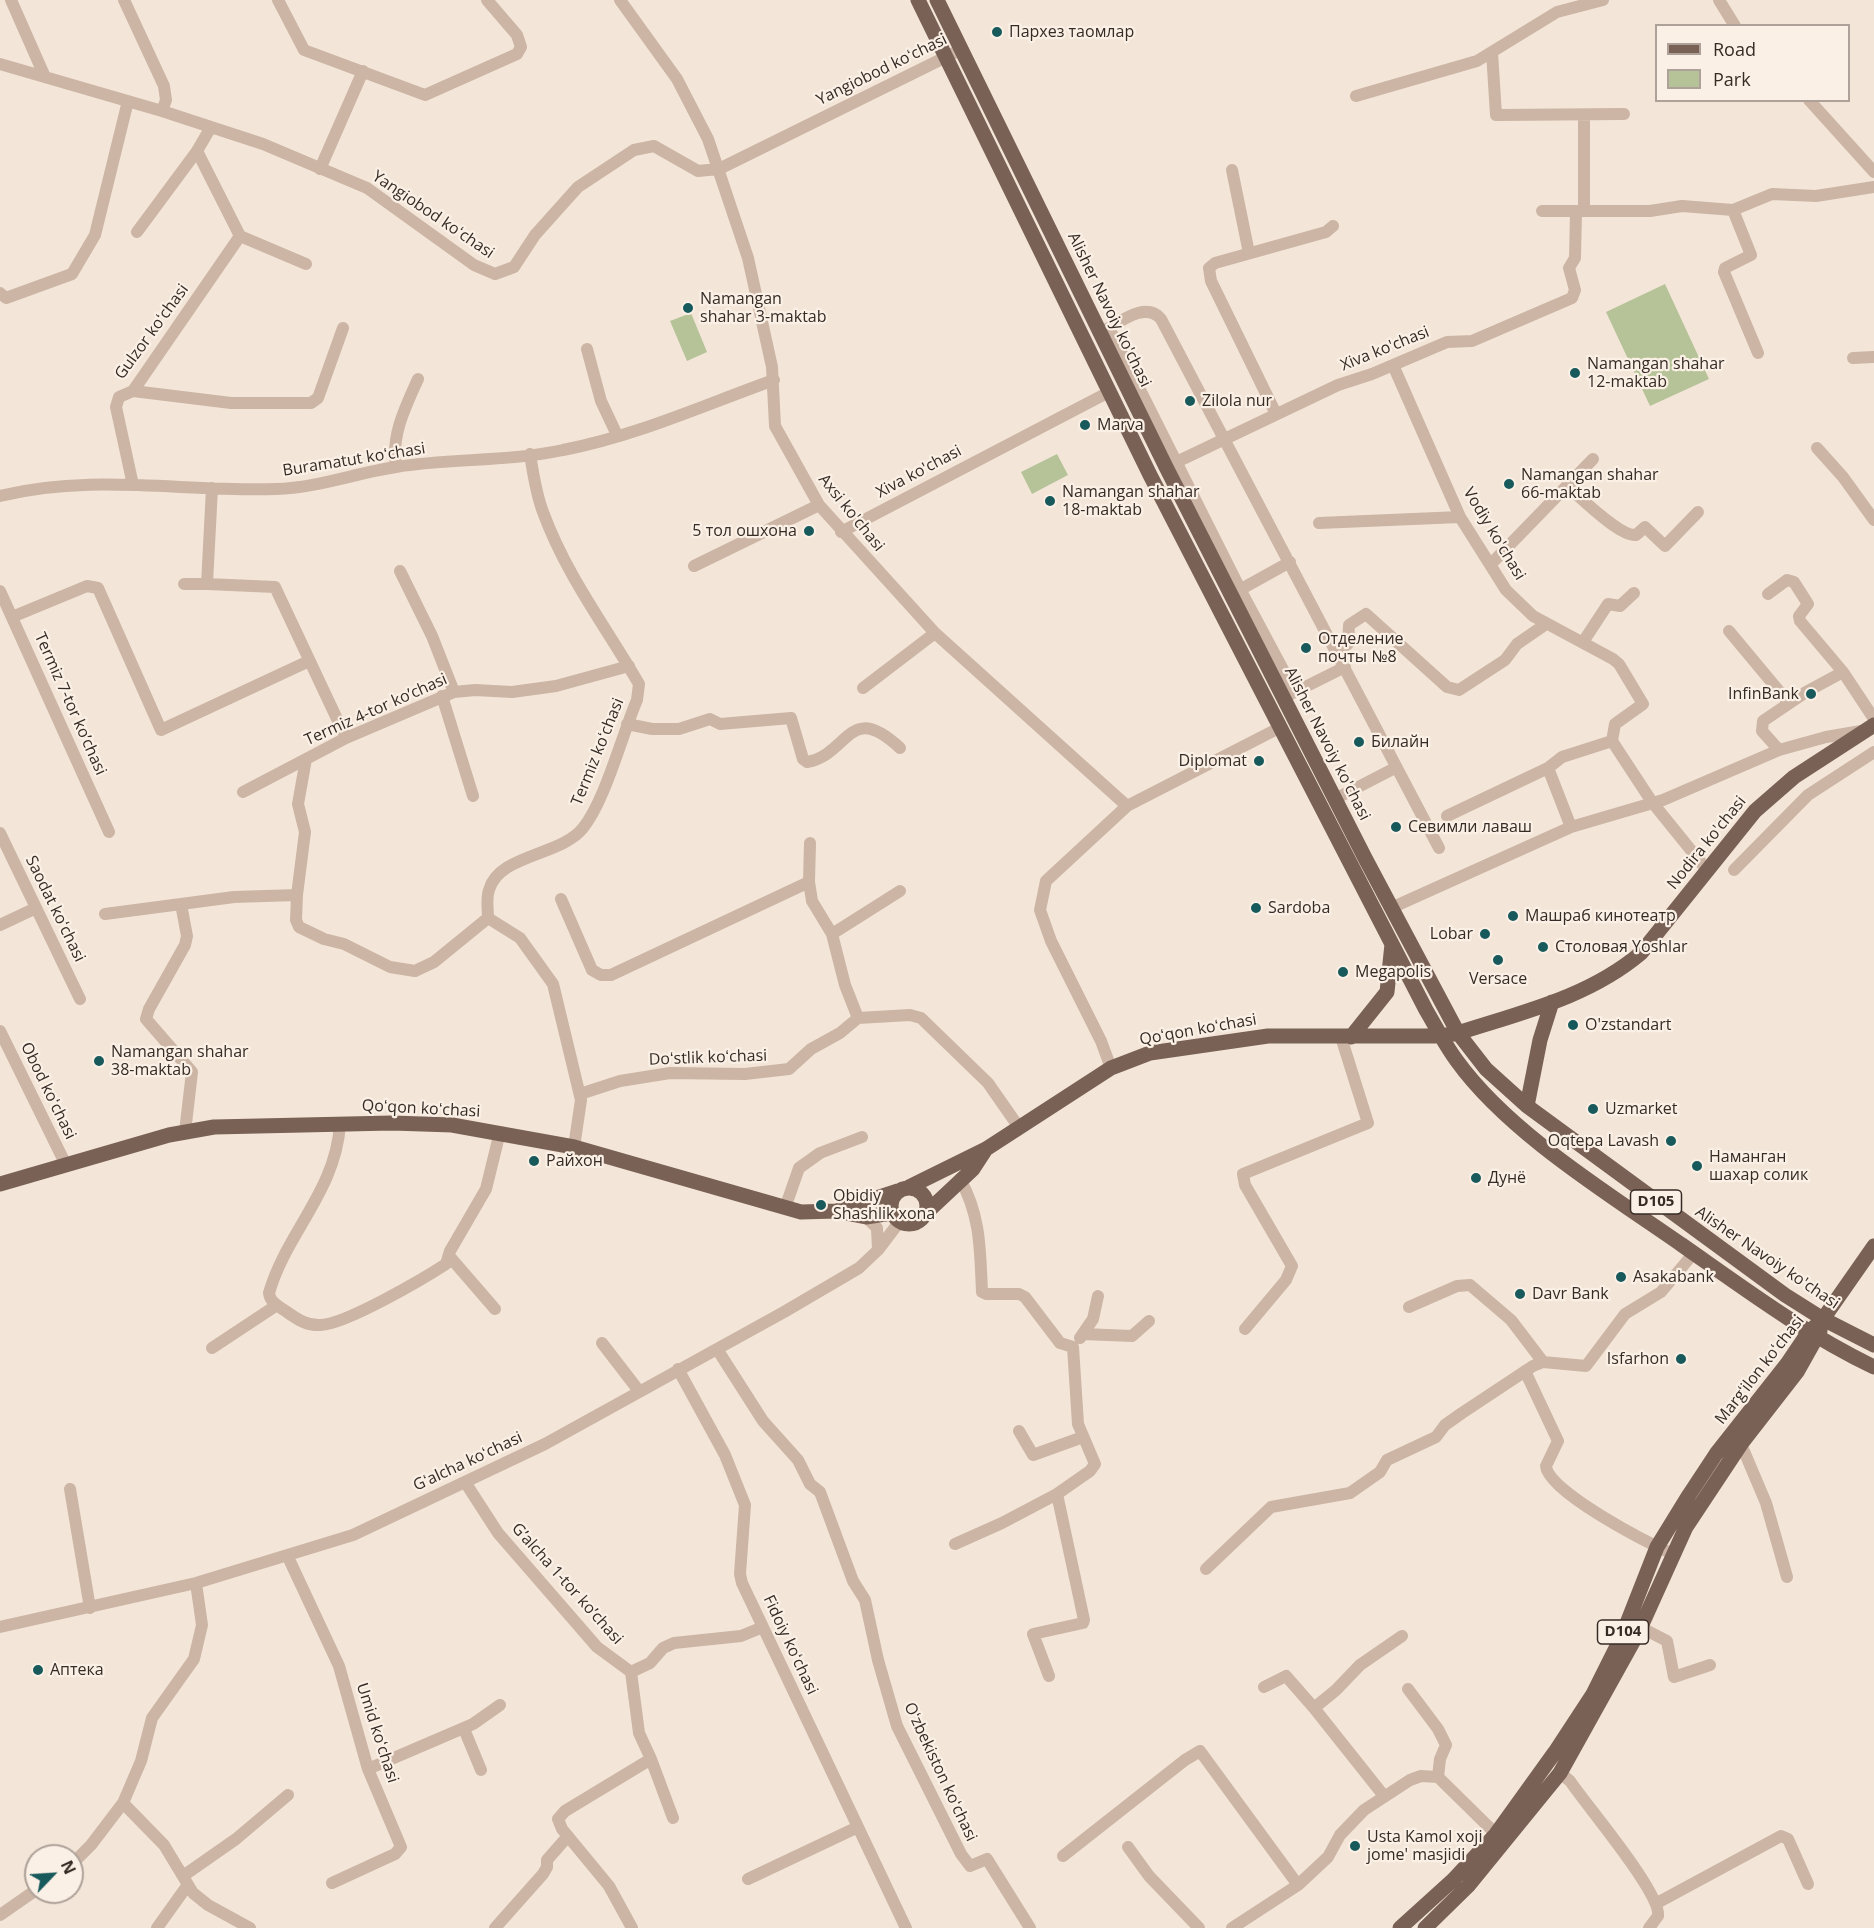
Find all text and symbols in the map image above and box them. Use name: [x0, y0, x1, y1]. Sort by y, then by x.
place label: Пархез таомлар: [1009, 22, 1134, 42]
legend: [1655, 24, 1850, 102]
marker: Пархез таомлар: [990, 25, 1004, 39]
street label: Yangiobod koʻchasi: [814, 30, 950, 110]
text: Road: [1713, 37, 1756, 61]
text: Park: [1713, 67, 1751, 91]
street label: Yangiobod koʻchasi: [368, 167, 498, 263]
street label: Alisher Navoiy ko'chasi: [1063, 230, 1155, 390]
street label: Gulzor koʻchasi: [111, 281, 193, 383]
place label: Namangan shahar 3-maktab: [700, 289, 827, 327]
marker: Namangan shahar 3-maktab: [681, 301, 695, 315]
street label: Xiva ko'chasi: [1338, 323, 1432, 375]
place label: Namangan shahar 12-maktab: [1587, 354, 1725, 392]
marker: Namangan shahar 12-maktab: [1568, 366, 1582, 380]
place label: Zilola nur: [1202, 391, 1272, 411]
marker: Zilola nur: [1183, 394, 1197, 408]
place label: Marva: [1097, 415, 1144, 435]
marker: Marva: [1078, 418, 1092, 432]
street label: Buramatut koʻchasi: [281, 439, 427, 481]
street label: Xiva ko'chasi: [873, 441, 965, 503]
place label: Namangan shahar 66-maktab: [1521, 465, 1659, 503]
street label: Axsi ko'chasi: [814, 470, 888, 556]
marker: Namangan shahar 66-maktab: [1502, 477, 1516, 491]
place label: Namangan shahar 18-maktab: [1062, 482, 1200, 520]
street label: Vodiy ko'chasi: [1459, 484, 1529, 584]
marker: Namangan shahar 18-maktab: [1043, 494, 1057, 508]
place label: 5 тол ошхона: [692, 521, 797, 541]
marker: 5 тол ошхона: [802, 524, 816, 538]
place label: Отделение почты №8: [1318, 629, 1404, 667]
street label: Termiz 7-tor koʼchasi: [30, 630, 110, 778]
marker: Отделение почты №8: [1299, 641, 1313, 655]
street label: Alisher Navoiy ko'chasi: [1280, 664, 1374, 824]
street label: Termiz 4-tor koʼchasi: [302, 670, 450, 750]
place label: InfinBank: [1728, 684, 1799, 704]
marker: InfinBank: [1804, 687, 1818, 701]
street label: Termiz koʻchasi: [568, 695, 628, 809]
place label: Билайн: [1371, 732, 1429, 752]
marker: Билайн: [1352, 735, 1366, 749]
place label: Diplomat: [1178, 751, 1247, 771]
marker: Diplomat: [1252, 754, 1266, 768]
street label: Nodira ko'chasi: [1663, 792, 1751, 894]
place label: Севимли лаваш: [1408, 817, 1532, 837]
marker: Севимли лаваш: [1389, 820, 1403, 834]
street label: Saodat koʻchasi: [21, 853, 89, 965]
place label: Sardoba: [1268, 898, 1330, 918]
marker: Sardoba: [1249, 901, 1263, 915]
place label: Машраб кинотеатр: [1525, 906, 1676, 926]
marker: Машраб кинотеатр: [1506, 909, 1520, 923]
place label: Lobar: [1430, 924, 1473, 944]
marker: Lobar: [1478, 927, 1492, 941]
place label: Столовая Yoshlar: [1555, 937, 1688, 957]
marker: Столовая Yoshlar: [1536, 940, 1550, 954]
marker: Versace: [1491, 953, 1505, 967]
place label: Megapolis: [1355, 962, 1431, 982]
marker: Megapolis: [1336, 965, 1350, 979]
place label: Versace: [1469, 969, 1527, 989]
street label: Qoʻqon koʻchasi: [1138, 1010, 1258, 1050]
place label: O'zstandart: [1585, 1015, 1671, 1035]
marker: O'zstandart: [1566, 1018, 1580, 1032]
street label: Obod koʻchasi: [16, 1039, 80, 1143]
place label: Namangan shahar 38-maktab: [111, 1042, 249, 1080]
street label: Doʻstlik koʻchasi: [649, 1046, 767, 1070]
marker: Namangan shahar 38-maktab: [92, 1054, 106, 1068]
street label: Qoʻqon koʻchasi: [361, 1096, 481, 1122]
place label: Uzmarket: [1605, 1099, 1678, 1119]
marker: Uzmarket: [1586, 1102, 1600, 1116]
place label: Oqtepa Lavash: [1548, 1131, 1659, 1151]
marker: Oqtepa Lavash: [1664, 1134, 1678, 1148]
place label: Наманган шахар солик: [1709, 1147, 1808, 1185]
place label: Райхон: [546, 1151, 603, 1171]
marker: Райхон: [527, 1154, 541, 1168]
marker: Наманган шахар солик: [1690, 1159, 1704, 1173]
place label: Дунё: [1488, 1168, 1526, 1188]
marker: Дунё: [1469, 1171, 1483, 1185]
place label: Obidiy Shashlik xona: [833, 1186, 935, 1224]
road number: D105: [1630, 1190, 1682, 1214]
marker: Obidiy Shashlik xona: [814, 1198, 828, 1212]
street label: Alisher Navoiy ko'chasi: [1691, 1203, 1843, 1313]
place label: Asakabank: [1633, 1267, 1714, 1287]
marker: Asakabank: [1614, 1270, 1628, 1284]
place label: Davr Bank: [1532, 1284, 1609, 1304]
marker: Davr Bank: [1513, 1287, 1527, 1301]
street label: Margʻilon koʻchasi: [1711, 1312, 1809, 1428]
place label: Isfarhon: [1607, 1349, 1669, 1369]
marker: Isfarhon: [1674, 1352, 1688, 1366]
street label: Gʻalcha koʻchasi: [410, 1428, 526, 1496]
street label: Gʼalcha 1-tor koʼchasi: [507, 1519, 627, 1649]
street label: Fidoiy koʻchasi: [759, 1592, 821, 1698]
road number: D104: [1598, 1620, 1648, 1644]
place label: Аптека: [50, 1660, 104, 1680]
marker: Аптека: [31, 1663, 45, 1677]
street label: Umid koʻchasi: [352, 1681, 402, 1785]
street label: Oʻzbekiston koʻchasi: [899, 1699, 981, 1845]
place label: Usta Kamol xoji jome' masjidi: [1367, 1827, 1482, 1865]
marker: Usta Kamol xoji jome' masjidi: [1348, 1839, 1362, 1853]
north arrow: [24, 1844, 84, 1904]
text: N: [56, 1857, 81, 1878]

